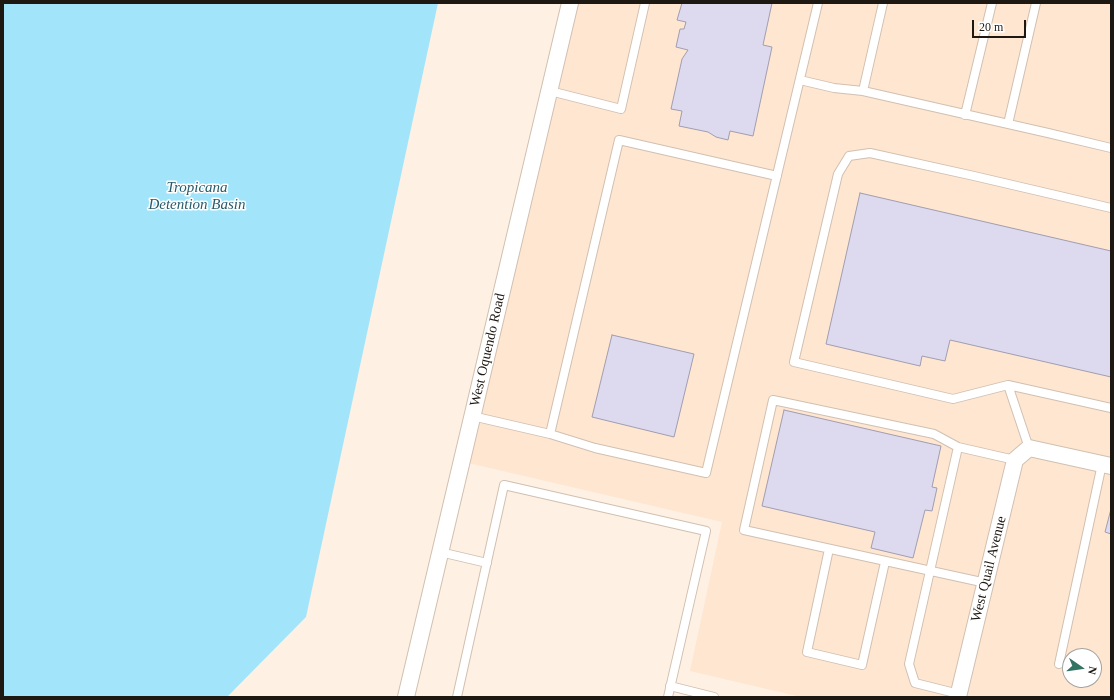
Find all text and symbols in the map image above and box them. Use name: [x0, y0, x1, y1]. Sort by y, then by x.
scale bar: [974, 12, 1028, 38]
text: 20 m: [979, 20, 1003, 34]
water label: Tropicana Detention Basin: [148, 179, 246, 214]
street label: West Oquendo Road: [467, 292, 509, 408]
street label: West Quail Avenue: [968, 514, 1010, 624]
north arrow: [1062, 648, 1102, 688]
text: N: [1086, 665, 1099, 676]

